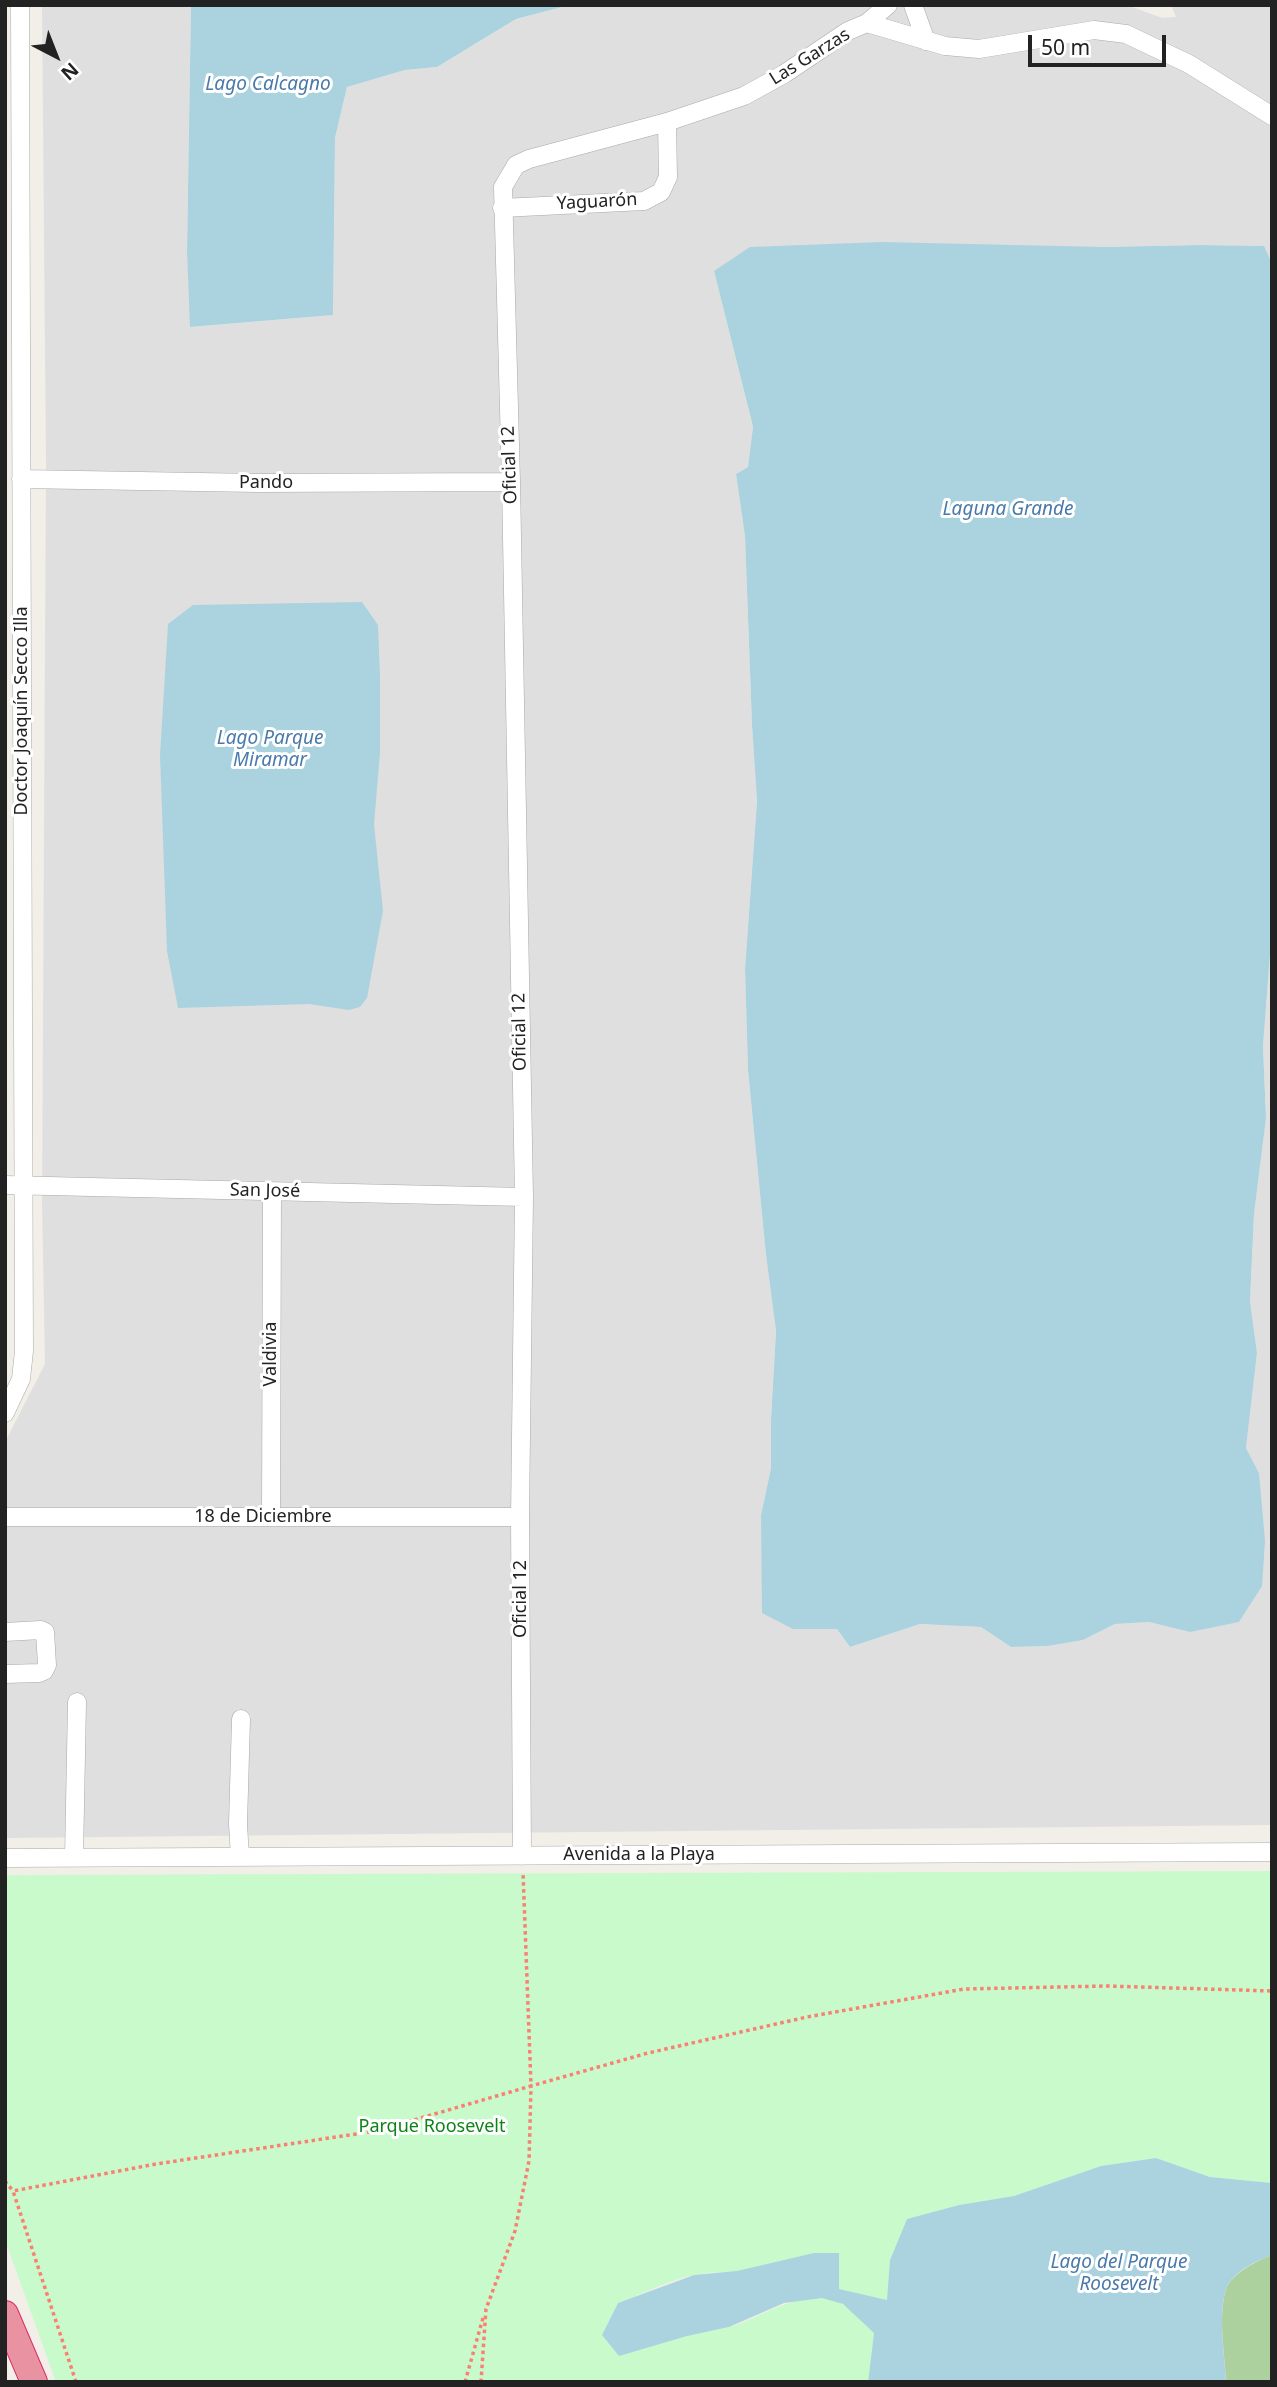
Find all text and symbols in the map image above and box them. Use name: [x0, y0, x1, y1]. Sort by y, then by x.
north arrow: [21, 21, 91, 91]
scale bar: [1032, 21, 1170, 65]
street label: Las Garzas: [766, 24, 854, 90]
text: 50 m: [1041, 33, 1090, 61]
text: N: [56, 57, 84, 86]
water label: Lago Calcagno: [205, 74, 331, 96]
street label: Yaguarón: [556, 189, 638, 215]
street label: Oficial 12: [498, 426, 522, 504]
street label: Pando: [239, 472, 293, 494]
water label: Laguna Grande: [943, 499, 1073, 521]
street label: Doctor Joaquín Secco Illa: [11, 606, 33, 816]
water label: Lago Parque Miramar: [217, 728, 323, 772]
street label: Oficial 12: [509, 993, 531, 1071]
street label: San José: [230, 1180, 300, 1202]
street label: Valdivia: [260, 1322, 282, 1386]
street label: 18 de Diciembre: [194, 1506, 332, 1528]
street label: Oficial 12: [510, 1560, 532, 1638]
street label: Avenida a la Playa: [563, 1844, 715, 1866]
park label: Parque Roosevelt: [359, 2116, 505, 2138]
water label: Lago del Parque Roosevelt: [1050, 2252, 1188, 2296]

